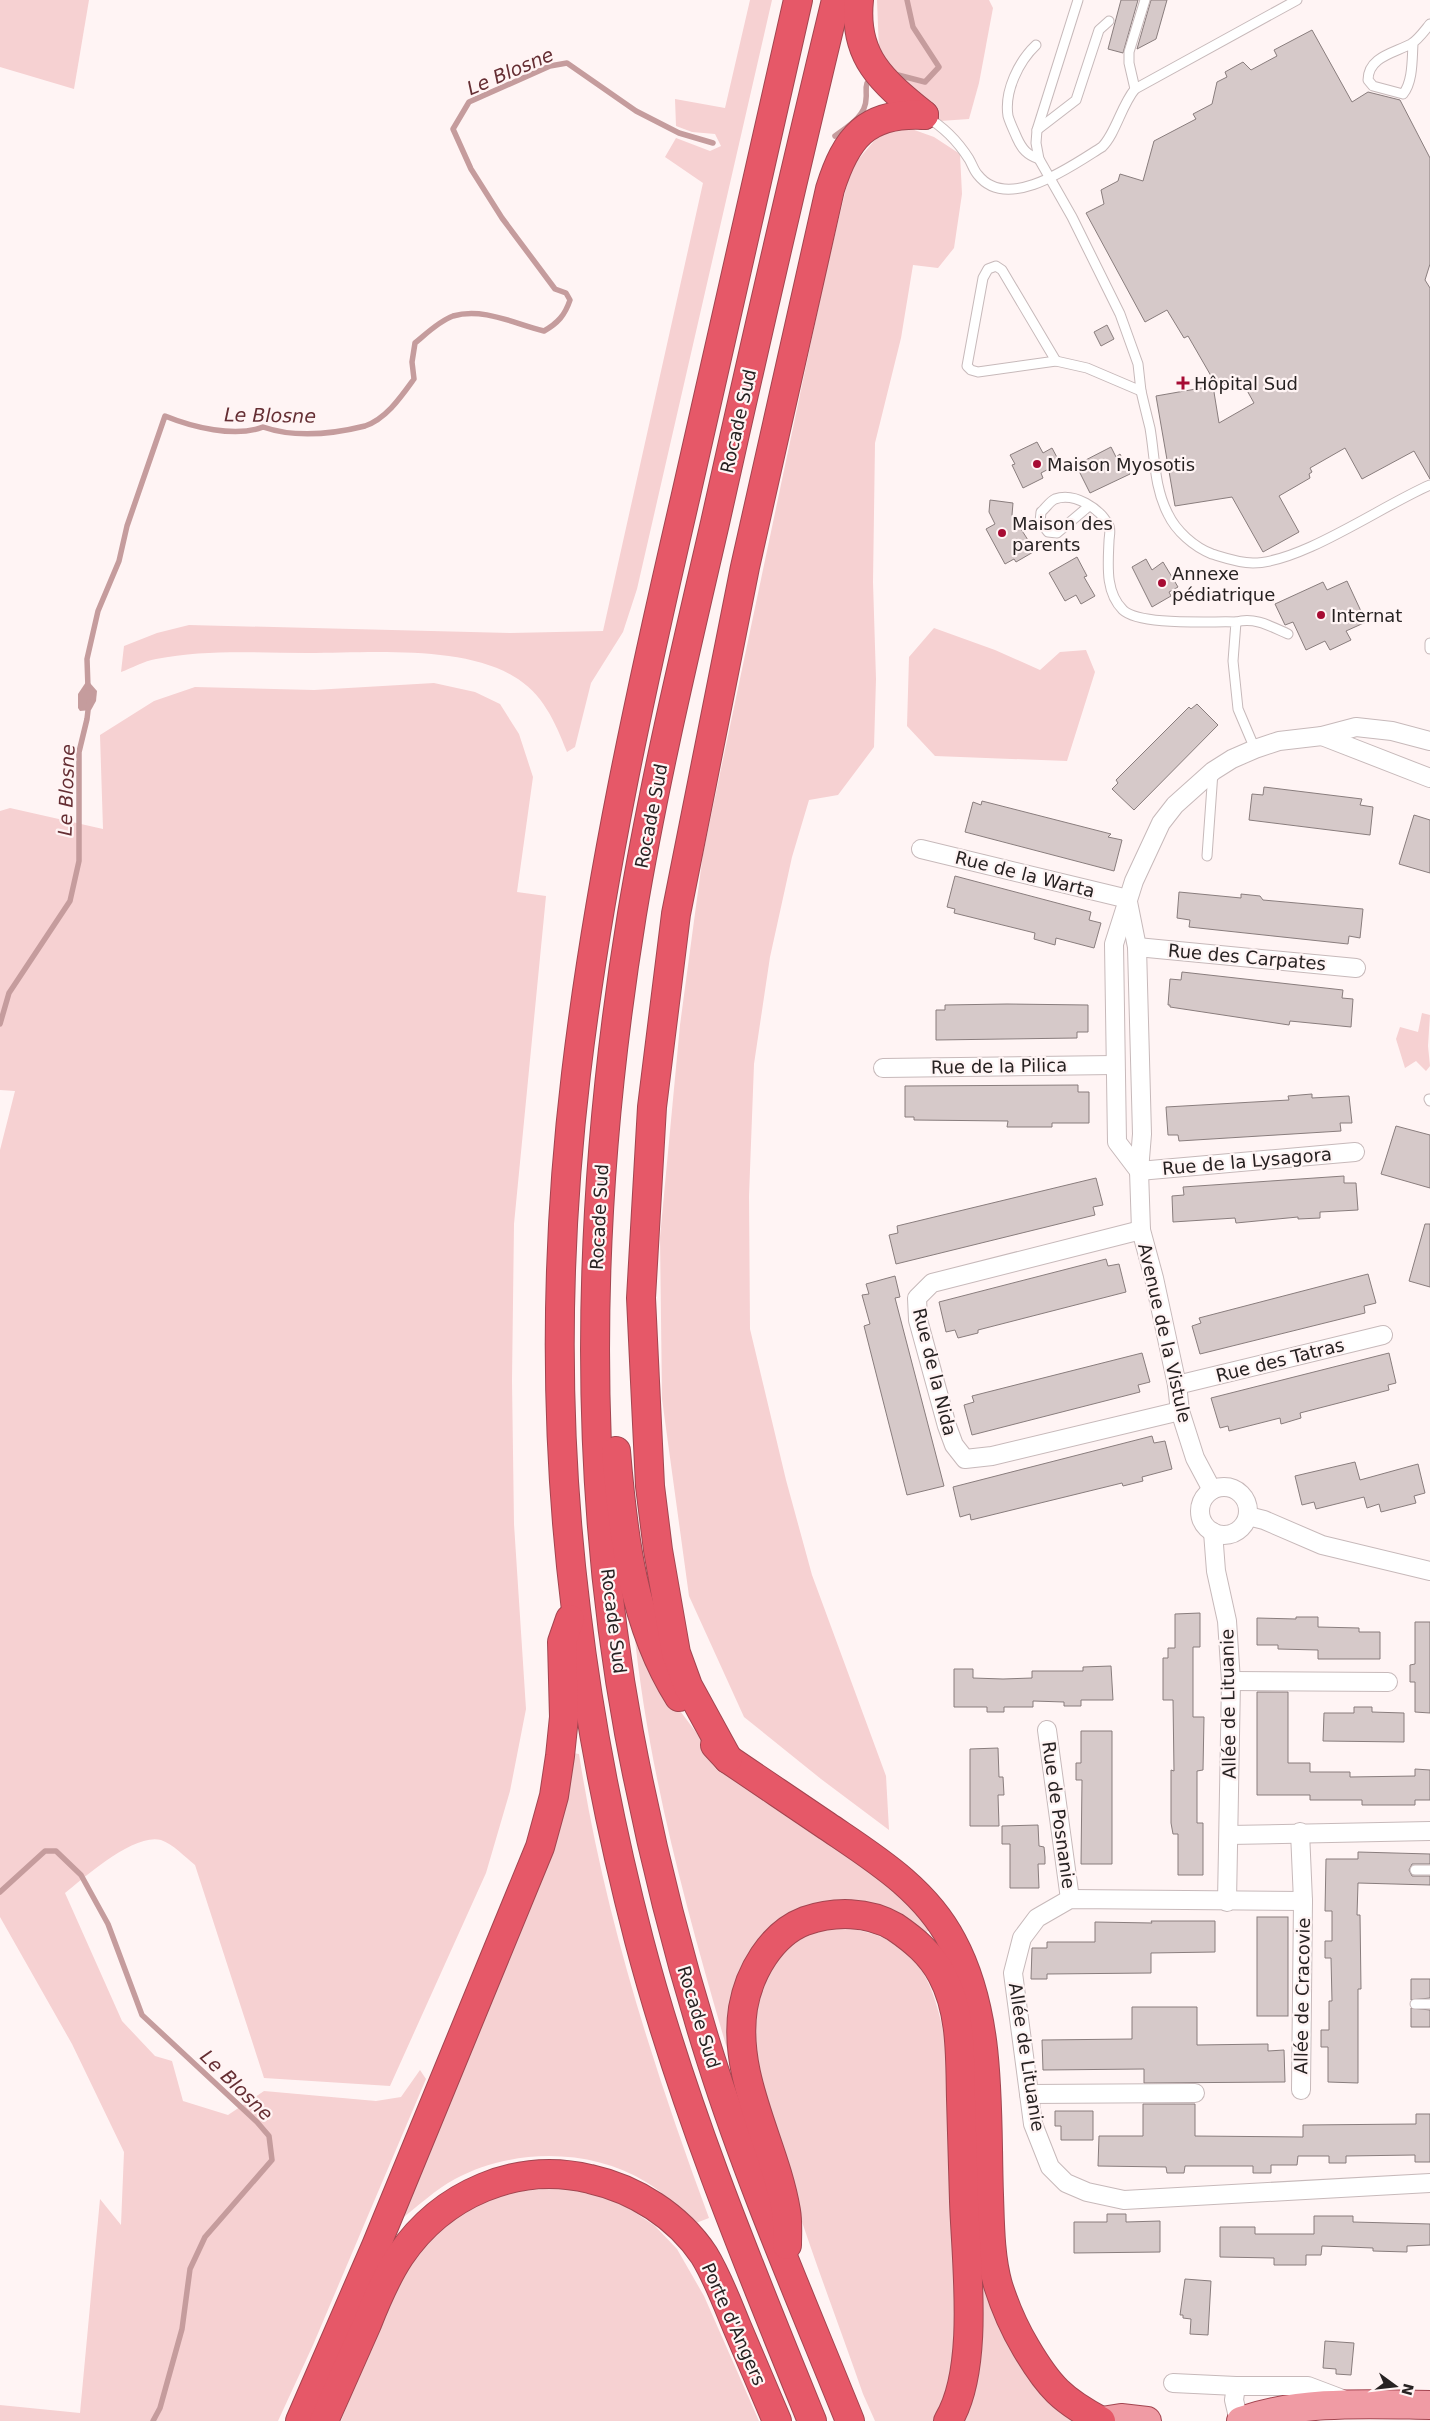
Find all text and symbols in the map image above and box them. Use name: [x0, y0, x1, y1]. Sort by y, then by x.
water label: Le Blosne: [463, 43, 557, 99]
street label: Rocade Sud: [716, 367, 760, 475]
place label: Hôpital Sud: [1194, 373, 1298, 394]
marker: Hôpital Sud: [1176, 376, 1190, 390]
water label: Le Blosne: [224, 403, 316, 427]
place label: Maison Myosotis: [1047, 454, 1195, 475]
marker: Maison Myosotis: [1031, 458, 1043, 470]
place label: Maison des parents: [1012, 513, 1113, 555]
marker: Maison des parents: [996, 527, 1008, 539]
place label: Annexe pédiatrique: [1172, 563, 1275, 605]
marker: Annexe pédiatrique: [1156, 577, 1168, 589]
place label: Internat: [1331, 605, 1402, 626]
marker: Internat: [1315, 609, 1327, 621]
water label: Le Blosne: [53, 744, 79, 836]
street label: Rocade Sud: [631, 762, 671, 870]
street label: Rue de la Warta: [953, 847, 1097, 901]
street label: Rue des Carpates: [1167, 940, 1327, 974]
street label: Rue de la Pilica: [931, 1054, 1067, 1078]
street label: Rue de la Lysagora: [1161, 1143, 1333, 1179]
street label: Rocade Sud: [586, 1163, 612, 1271]
street label: Avenue de la Vistule: [1134, 1241, 1196, 1425]
street label: Rue de la Nida: [909, 1306, 961, 1438]
street label: Rue des Tatras: [1214, 1334, 1346, 1386]
street label: Rocade Sud: [597, 1567, 631, 1675]
street label: Allée de Lituanie: [1216, 1629, 1240, 1779]
street label: Rue de Posnanie: [1038, 1740, 1080, 1890]
street label: Allée de Cracovie: [1290, 1917, 1314, 2075]
street label: Rocade Sud: [673, 1963, 725, 2071]
street label: Allée de Lituanie: [1005, 1981, 1049, 2133]
water label: Le Blosne: [196, 2045, 278, 2125]
street label: Porte d'Angers: [698, 2259, 770, 2389]
north arrow: [1370, 2361, 1420, 2411]
text: N: [1398, 2382, 1417, 2397]

